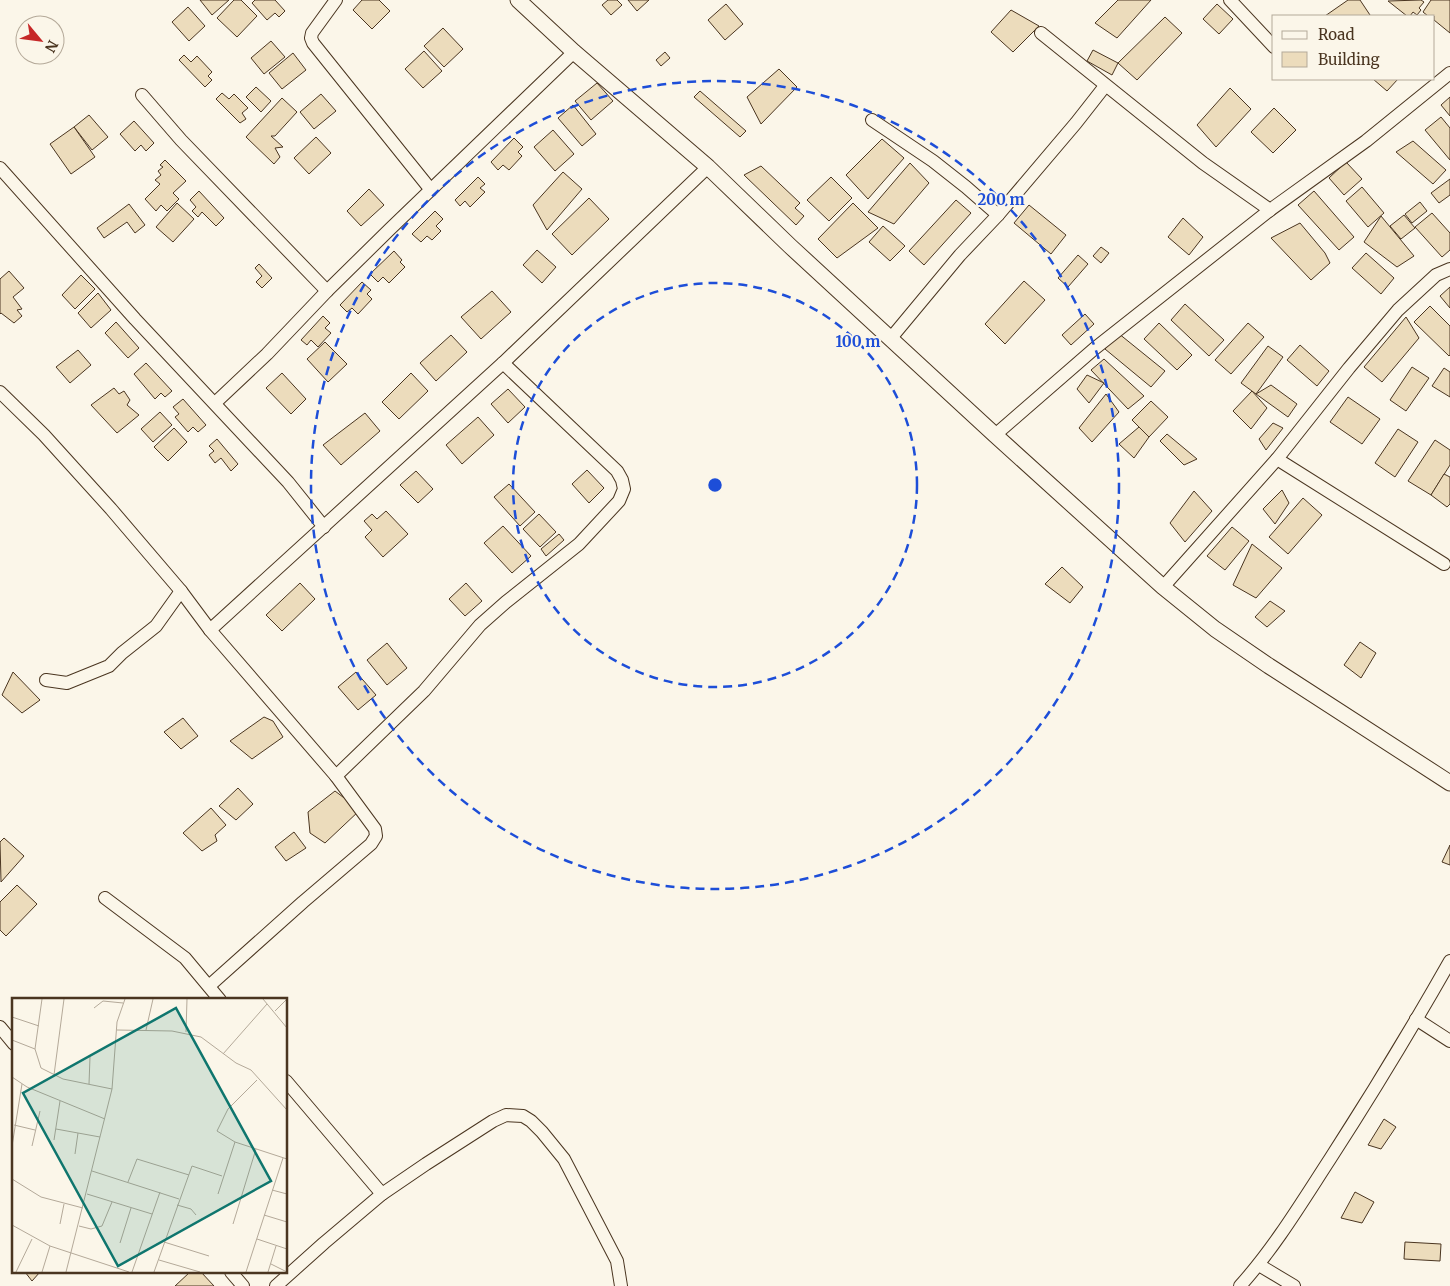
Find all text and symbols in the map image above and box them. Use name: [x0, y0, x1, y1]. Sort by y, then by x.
north arrow: [15, 15, 65, 65]
legend: [1272, 15, 1435, 80]
text: Road: [1318, 25, 1354, 44]
text: N: [41, 37, 62, 56]
text: Building: [1318, 50, 1380, 69]
text: 200 m: [977, 190, 1025, 209]
text: 100 m: [836, 332, 880, 351]
centre of rings: [706, 476, 724, 494]
inset map: [12, 998, 288, 1274]

